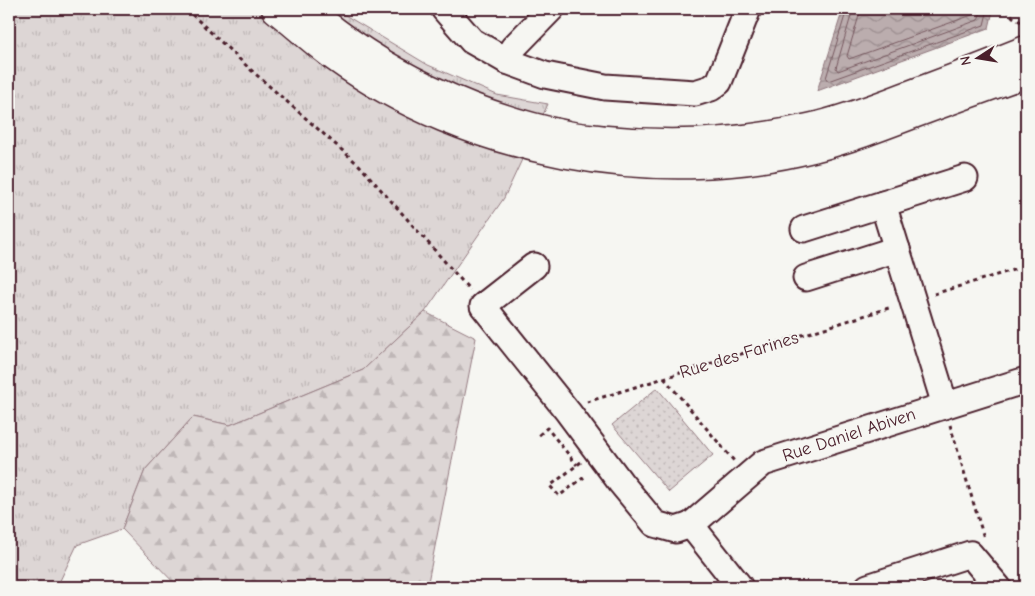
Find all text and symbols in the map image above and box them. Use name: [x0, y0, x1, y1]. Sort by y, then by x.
north arrow: [952, 32, 1002, 82]
text: N: [957, 54, 975, 67]
street label: Rue des Farines: [677, 327, 801, 383]
street label: Rue Daniel Abiven: [780, 404, 918, 466]

